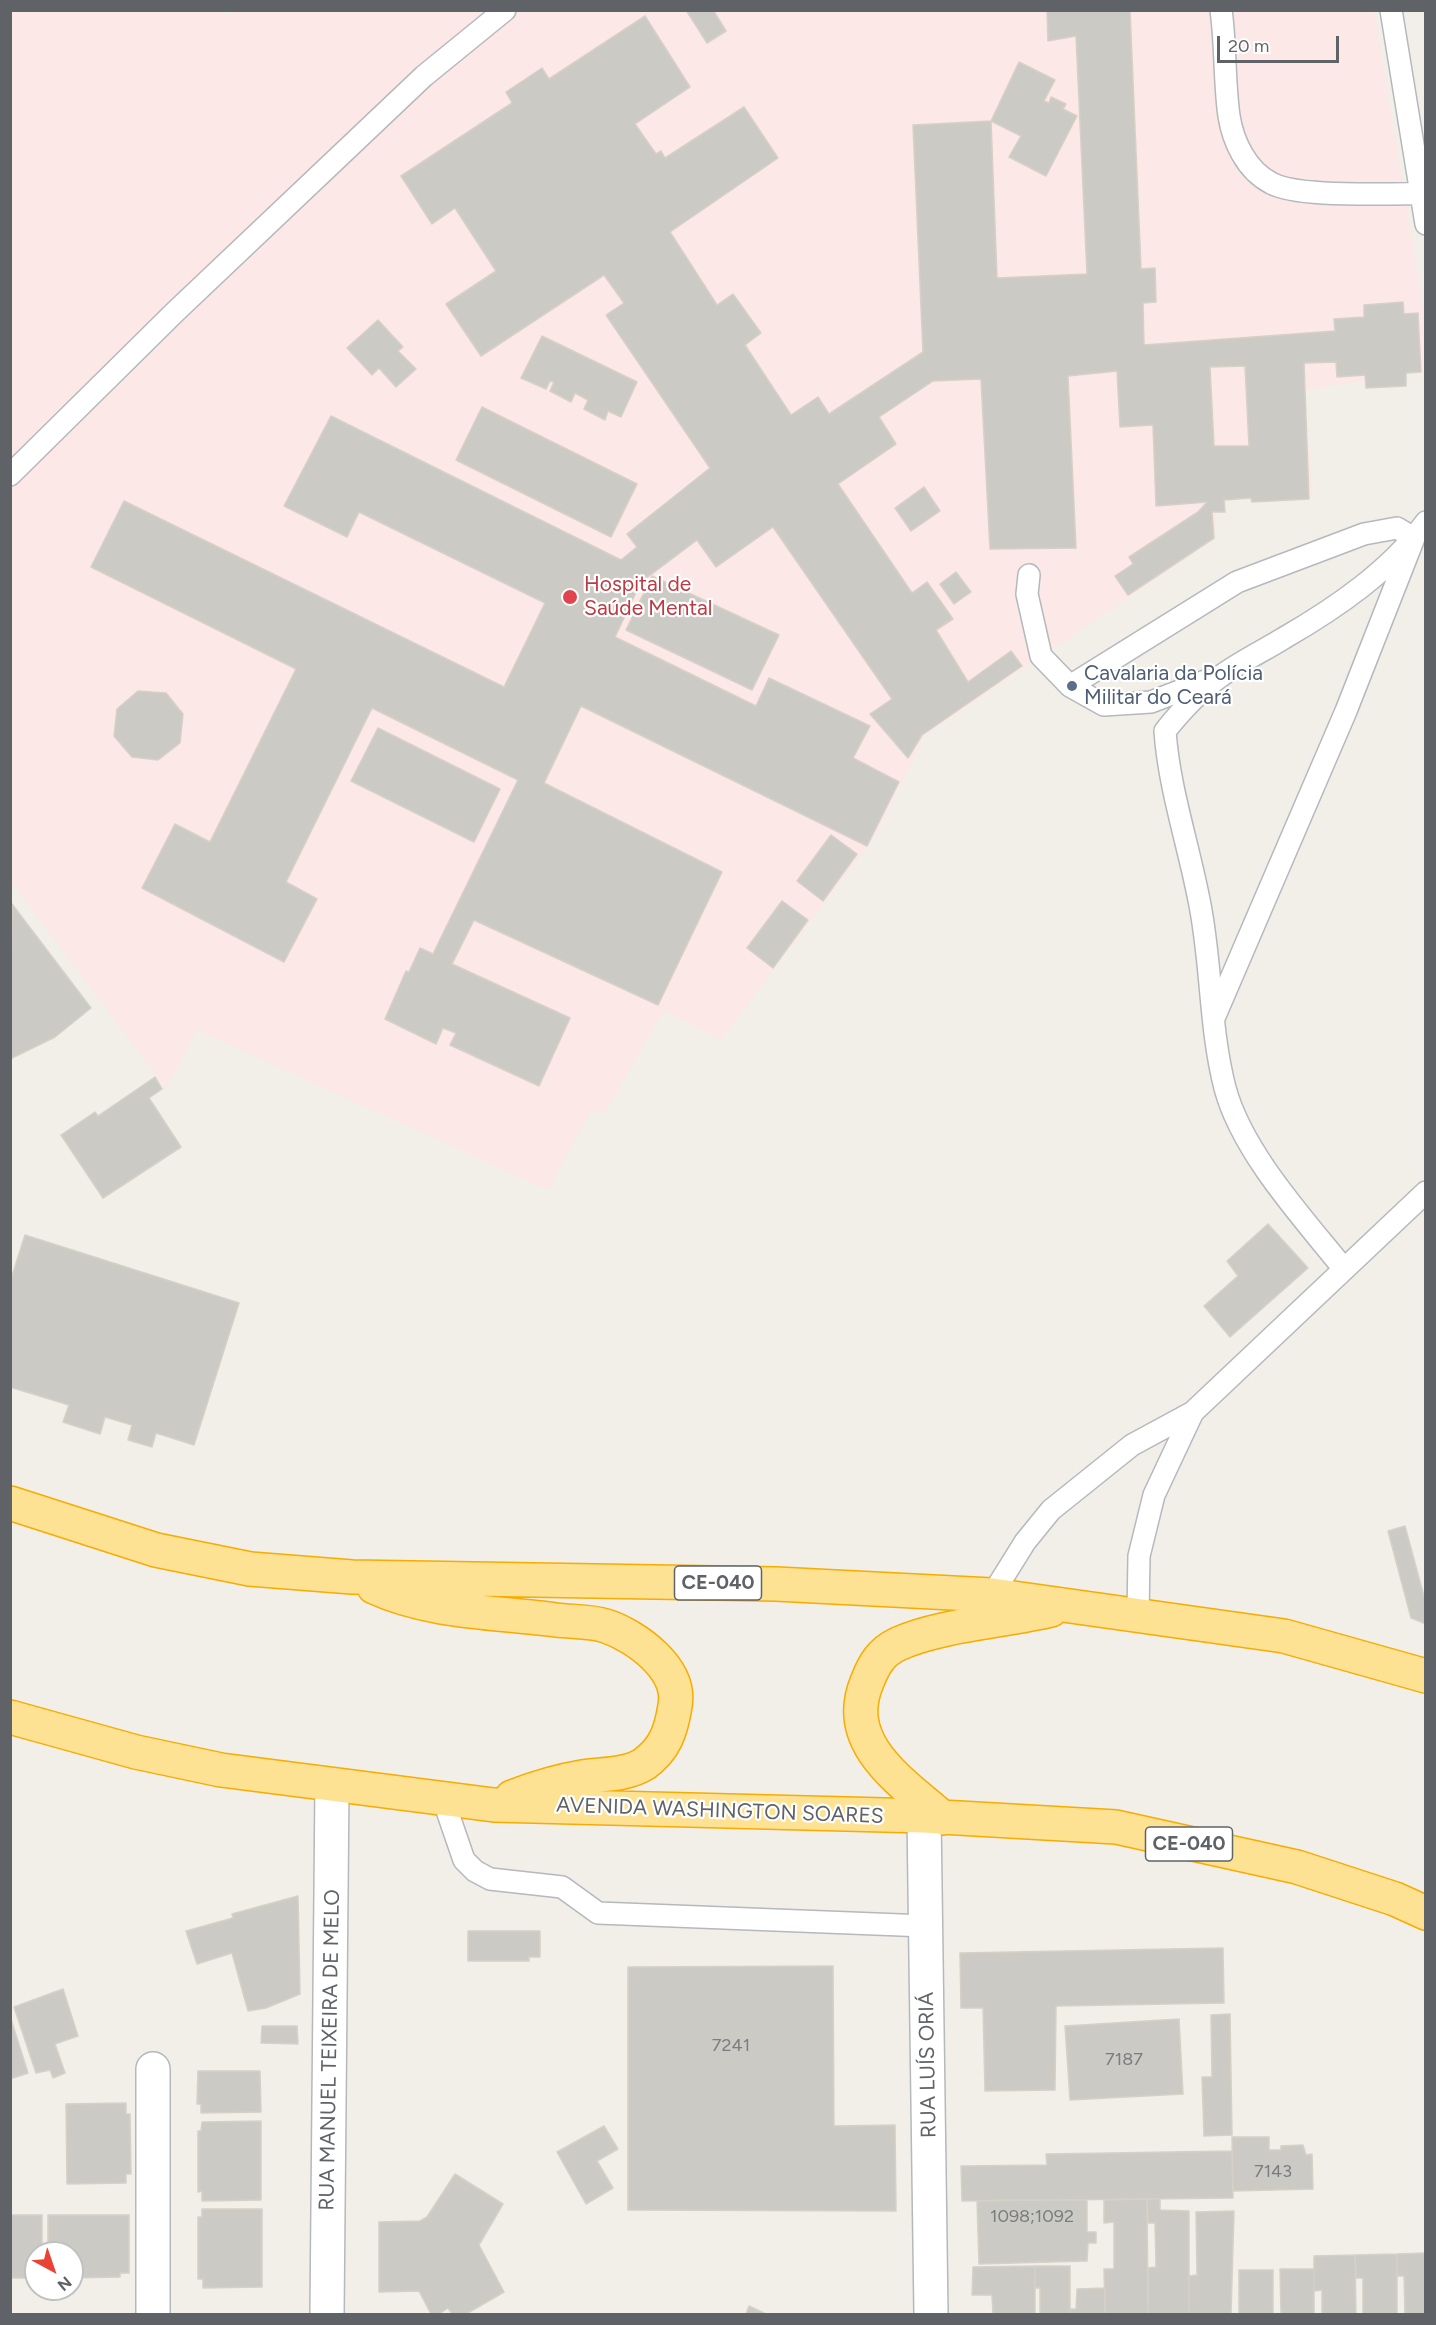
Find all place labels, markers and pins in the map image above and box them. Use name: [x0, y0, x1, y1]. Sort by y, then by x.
place label: Hospital de Saúde Mental: [584, 572, 712, 622]
marker: Hospital de Saúde Mental: [561, 588, 579, 606]
place label: Cavalaria da Polícia Militar do Ceará: [1084, 661, 1263, 711]
marker: Cavalaria da Polícia Militar do Ceará: [1065, 679, 1079, 693]

